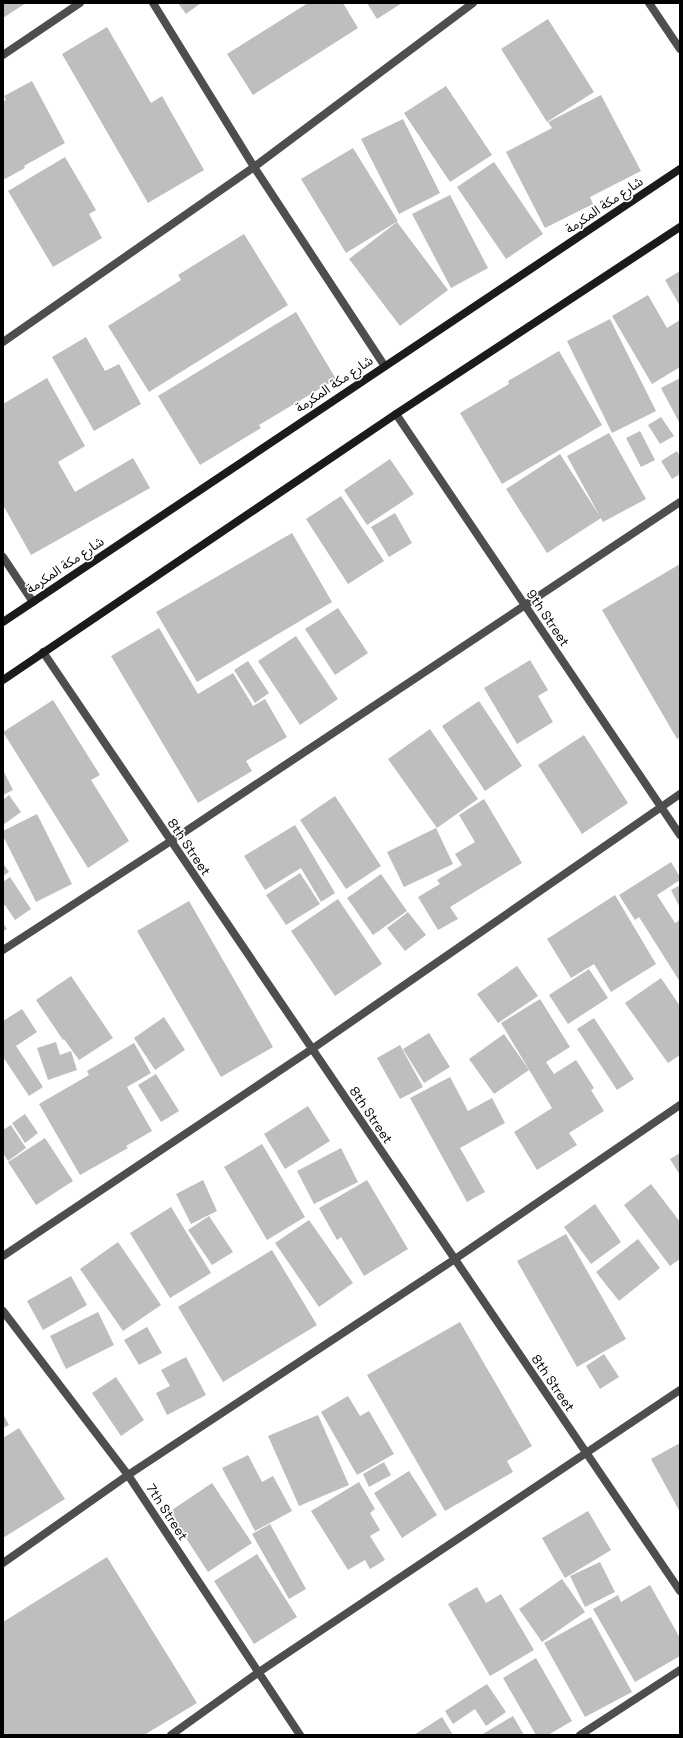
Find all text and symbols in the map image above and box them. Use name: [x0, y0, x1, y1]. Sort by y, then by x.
street label: شارع مكة المكرمة: [562, 173, 647, 239]
street label: شارع مكة المكرمة: [292, 352, 377, 418]
street label: شارع مكة المكرمة: [23, 533, 108, 599]
street label: 9th Street: [523, 586, 573, 650]
street label: 8th Street: [164, 815, 214, 879]
street label: 8th Street: [346, 1083, 396, 1147]
street label: 8th Street: [528, 1351, 578, 1415]
street label: 7th Street: [142, 1480, 192, 1544]

